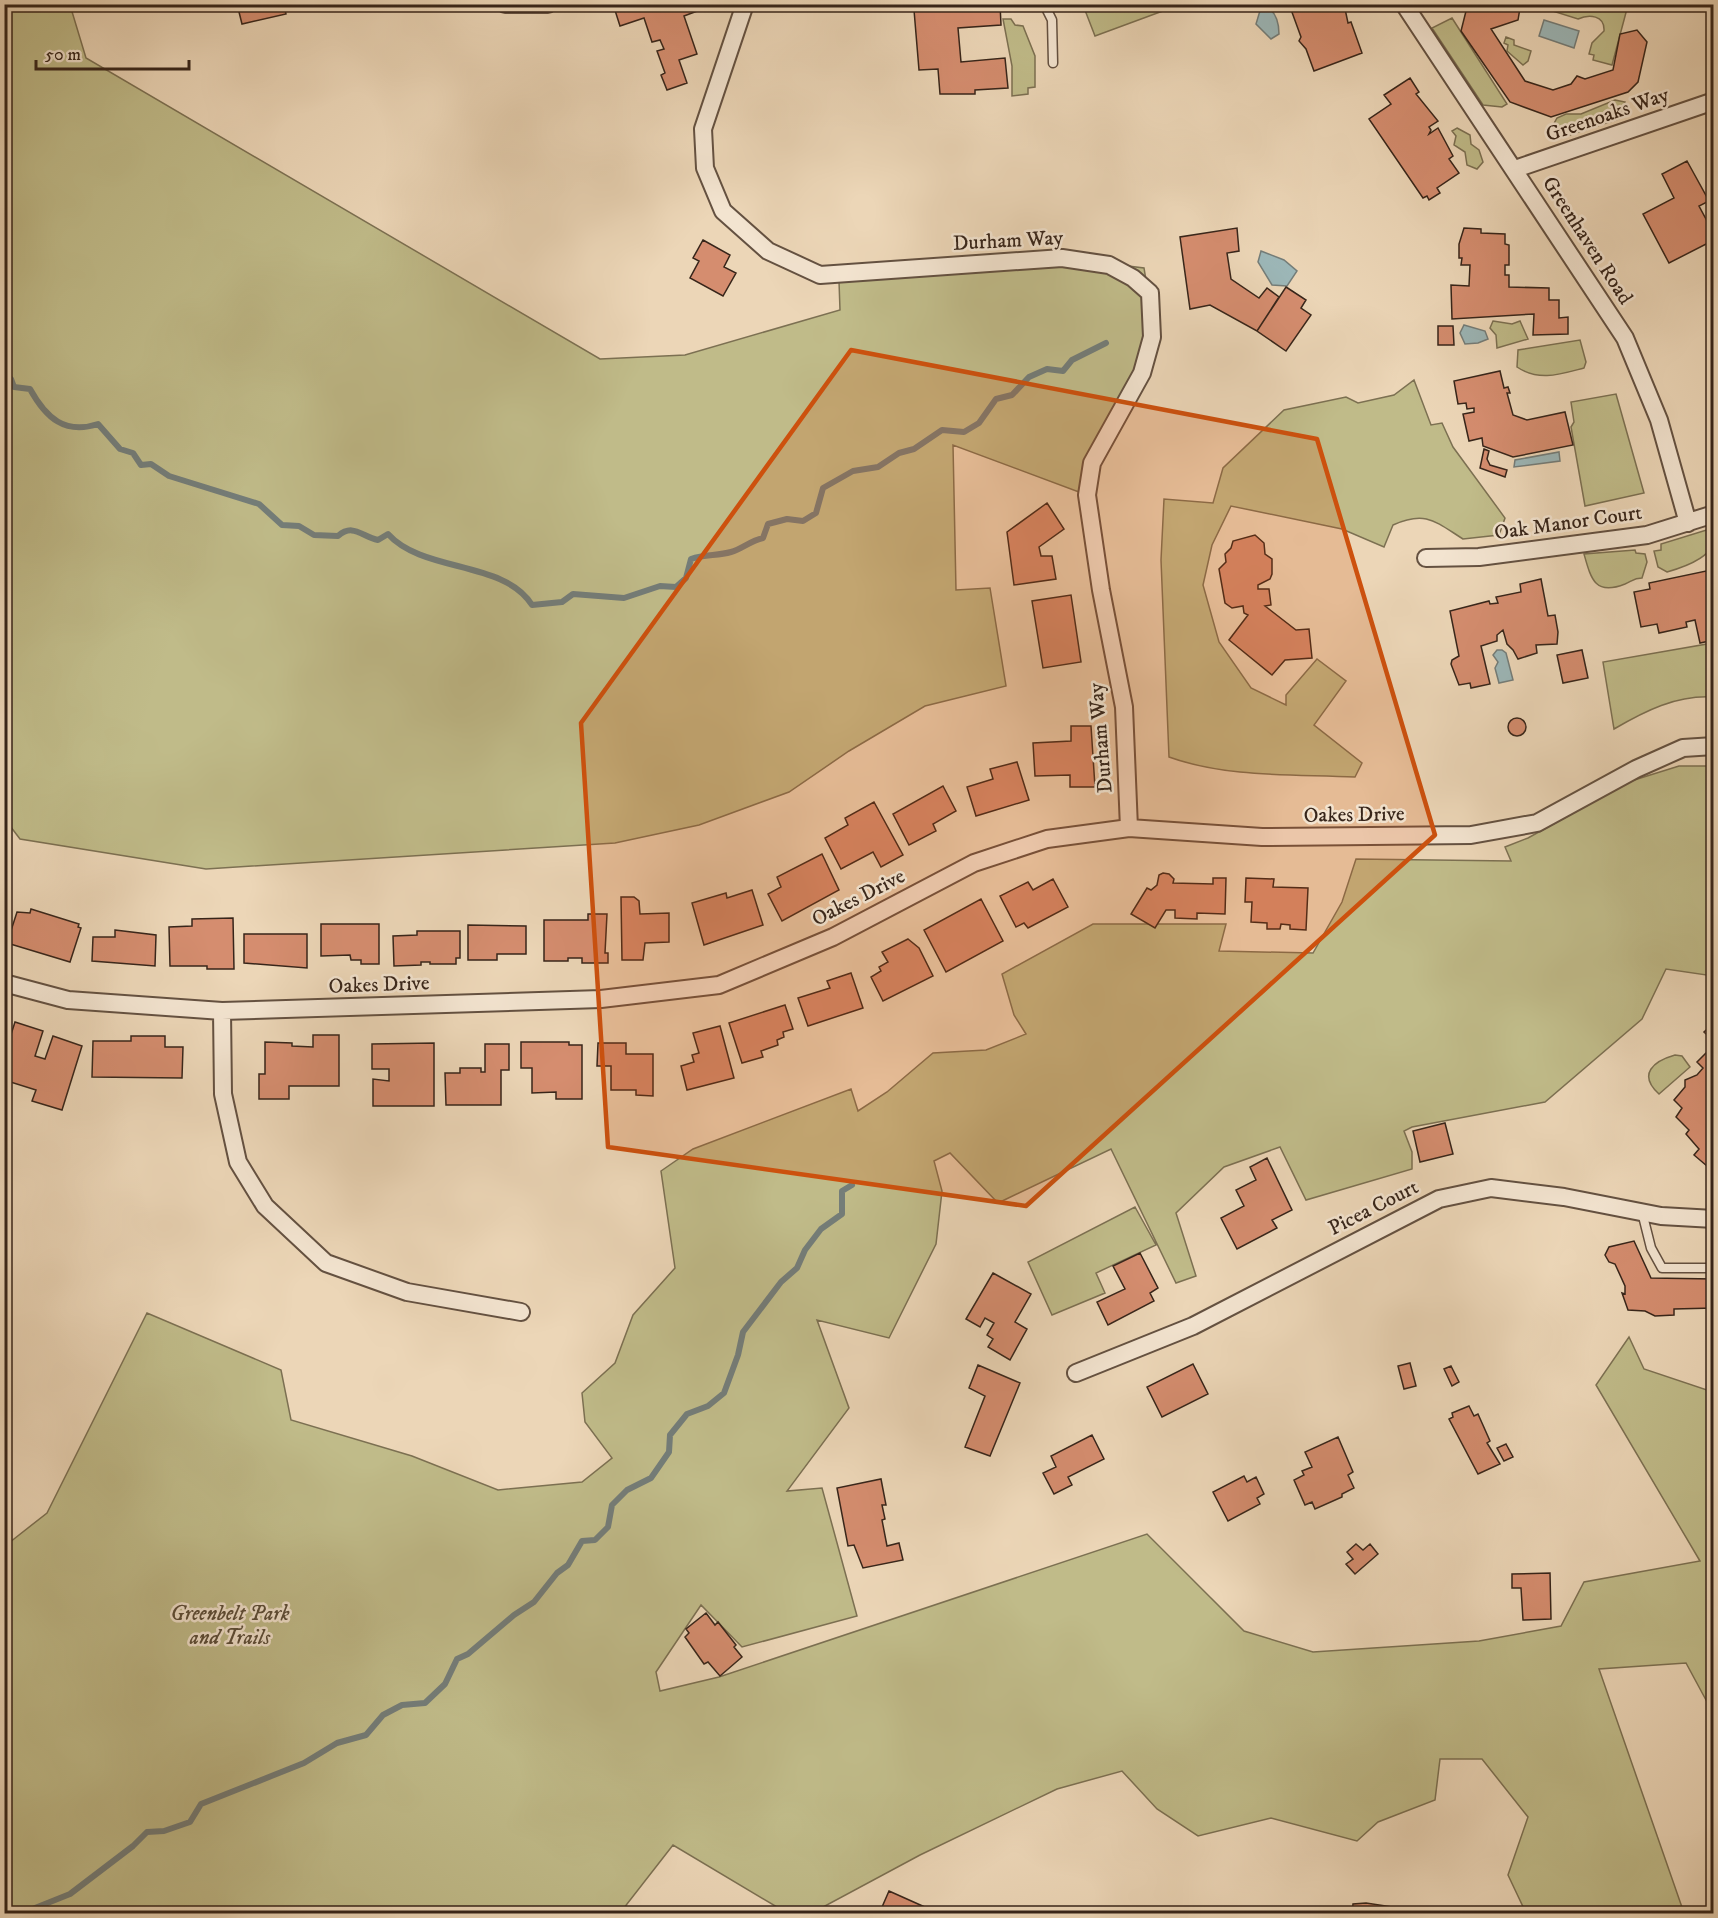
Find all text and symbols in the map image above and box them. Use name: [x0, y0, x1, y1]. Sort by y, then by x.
scale bar: [36, 33, 189, 71]
text: 50 m: [45, 44, 81, 66]
street label: Greenoaks Way: [1542, 81, 1673, 148]
street label: Greenhaven Road: [1536, 172, 1639, 310]
street label: Durham Way: [952, 225, 1065, 257]
street label: Oak Manor Court: [1493, 500, 1644, 546]
street label: Durham Way: [1083, 681, 1119, 794]
street label: Oakes Drive: [1303, 801, 1405, 829]
street label: Oakes Drive: [808, 863, 910, 932]
street label: Oakes Drive: [328, 970, 430, 1000]
street label: Picea Court: [1324, 1174, 1423, 1242]
park label: Greenbelt Park and Trails: [171, 1601, 290, 1651]

